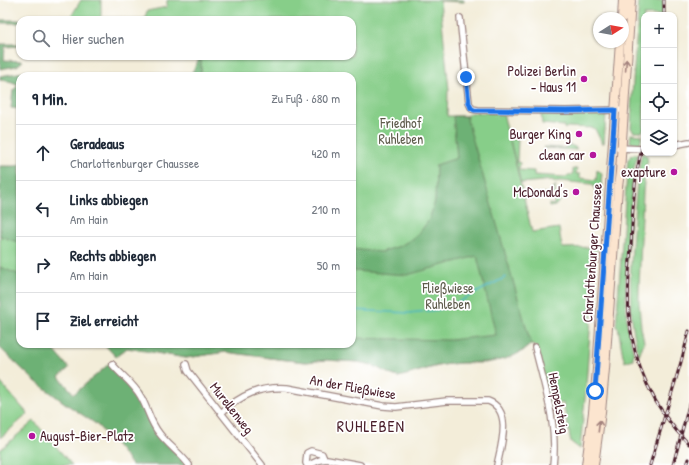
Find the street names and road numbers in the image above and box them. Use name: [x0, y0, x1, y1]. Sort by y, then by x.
street label: Charlottenburger Chaussee: [577, 183, 607, 323]
street label: An der Fließwiese: [308, 370, 398, 404]
street label: Hempelsteig: [543, 371, 575, 435]
street label: Murellenweg: [205, 378, 259, 438]

